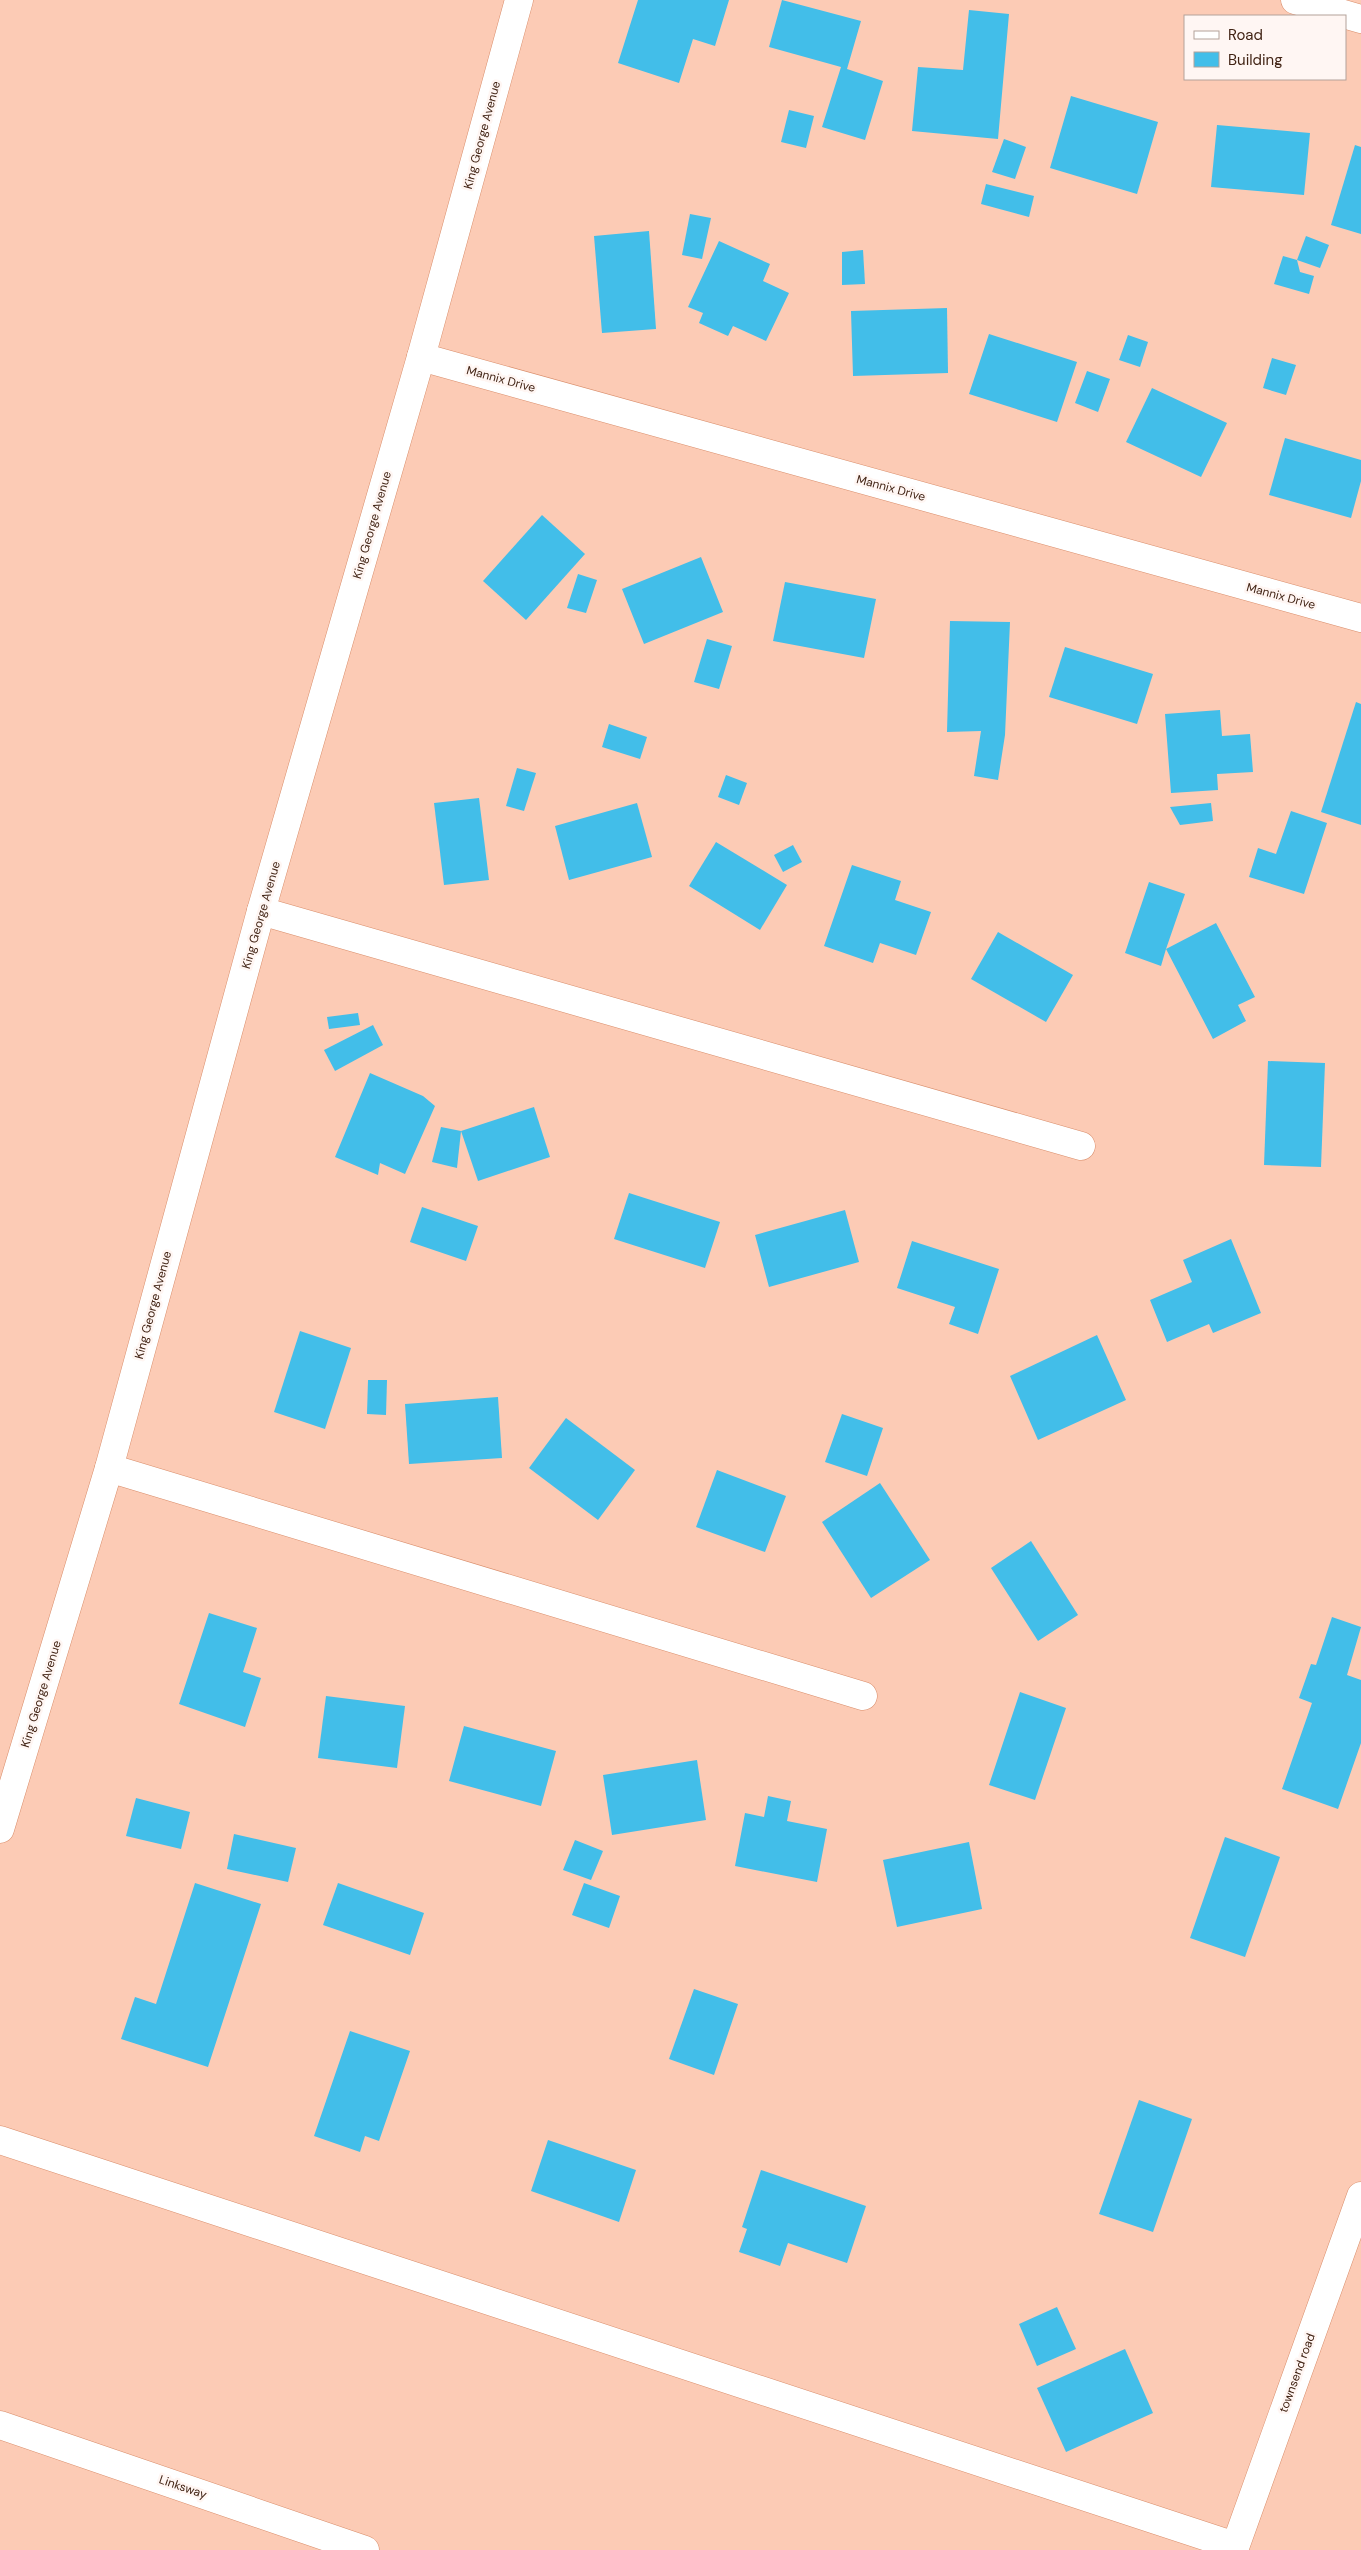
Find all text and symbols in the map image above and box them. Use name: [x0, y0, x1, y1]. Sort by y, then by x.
legend: [1184, 15, 1346, 80]
text: Road: [1228, 25, 1263, 45]
text: Building: [1228, 50, 1283, 70]
street label: King George Avenue: [460, 79, 504, 191]
street label: Mannix Drive: [465, 362, 537, 396]
street label: King George Avenue: [349, 469, 395, 581]
street label: Mannix Drive: [855, 471, 927, 505]
street label: Mannix Drive: [1245, 579, 1317, 613]
street label: King George Avenue: [238, 859, 284, 971]
street label: King George Avenue: [131, 1249, 175, 1361]
street label: King George Avenue: [17, 1638, 65, 1750]
street label: townsend road: [1275, 2331, 1319, 2415]
street label: Linksway: [157, 2471, 209, 2503]

